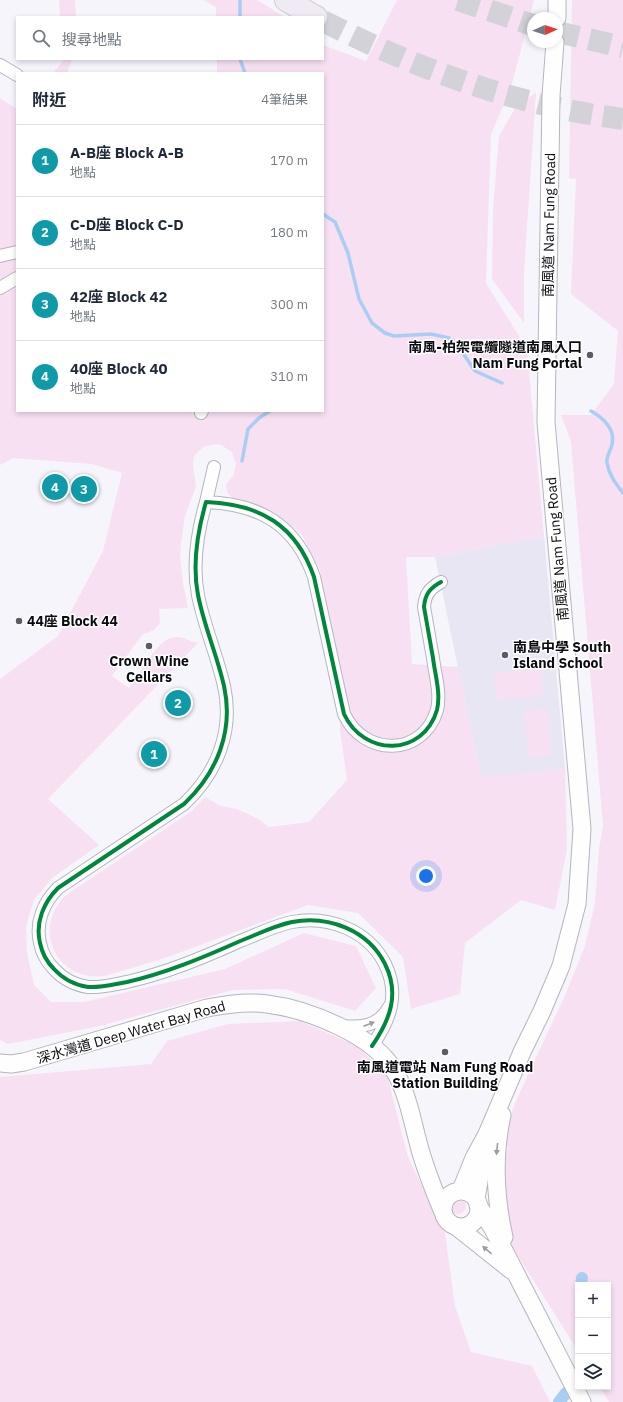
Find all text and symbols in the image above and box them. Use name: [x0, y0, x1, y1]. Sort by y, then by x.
north arrow: [527, 12, 563, 48]
search box: [16, 16, 324, 60]
icon: search: [30, 27, 52, 49]
text: 搜尋地點: [62, 30, 122, 49]
text: 附近: [32, 89, 66, 111]
text: 4筆結果: [261, 91, 308, 108]
text: A-B座 Block A-B: [70, 143, 184, 162]
text: 1: [41, 152, 49, 169]
text: 170 m: [270, 152, 308, 169]
street label: 南風道 Nam Fung Road: [539, 153, 559, 297]
text: 地點: [70, 164, 96, 181]
text: C-D座 Block C-D: [70, 215, 184, 234]
text: 2: [41, 224, 49, 241]
text: 180 m: [270, 224, 308, 241]
text: 地點: [70, 236, 96, 253]
text: 42座 Block 42: [70, 287, 168, 306]
text: 3: [41, 296, 49, 313]
text: 300 m: [270, 296, 308, 313]
text: 地點: [70, 308, 96, 325]
place label: 南風-柏架電纜隧道南風入口 Nam Fung Portal: [408, 338, 582, 372]
marker: 南風-柏架電纜隧道南風入口 Nam Fung Portal: [585, 350, 595, 360]
text: 40座 Block 40: [70, 359, 168, 378]
text: 4: [41, 368, 49, 385]
text: 310 m: [270, 368, 308, 385]
text: 地點: [70, 380, 96, 397]
pin: 4: [42, 472, 68, 502]
pin: 3: [71, 474, 97, 504]
street label: 南風道 Nam Fung Road: [542, 476, 572, 622]
place label: 44座 Block 44: [27, 612, 118, 630]
marker: 44座 Block 44: [14, 616, 24, 626]
place label: 南島中學 South Island School: [513, 638, 611, 672]
marker: Crown Wine Cellars: [144, 641, 154, 651]
marker: 南島中學 South Island School: [500, 650, 510, 660]
place label: Crown Wine Cellars: [109, 652, 189, 686]
pin: 2: [165, 688, 191, 718]
pin: 1: [141, 739, 167, 769]
your location: [416, 866, 436, 886]
street label: 深水灣道 Deep Water Bay Road: [35, 996, 227, 1068]
one-way arrow: [364, 1021, 376, 1027]
marker: 南風道電站 Nam Fung Road Station Building: [440, 1047, 450, 1057]
place label: 南風道電站 Nam Fung Road Station Building: [357, 1058, 533, 1092]
one-way arrow: [493, 1143, 500, 1155]
one-way arrow: [481, 1245, 492, 1254]
map controls: [575, 1282, 611, 1390]
button: +: [575, 1282, 611, 1318]
button: −: [575, 1318, 611, 1354]
button: layers: [575, 1354, 611, 1390]

